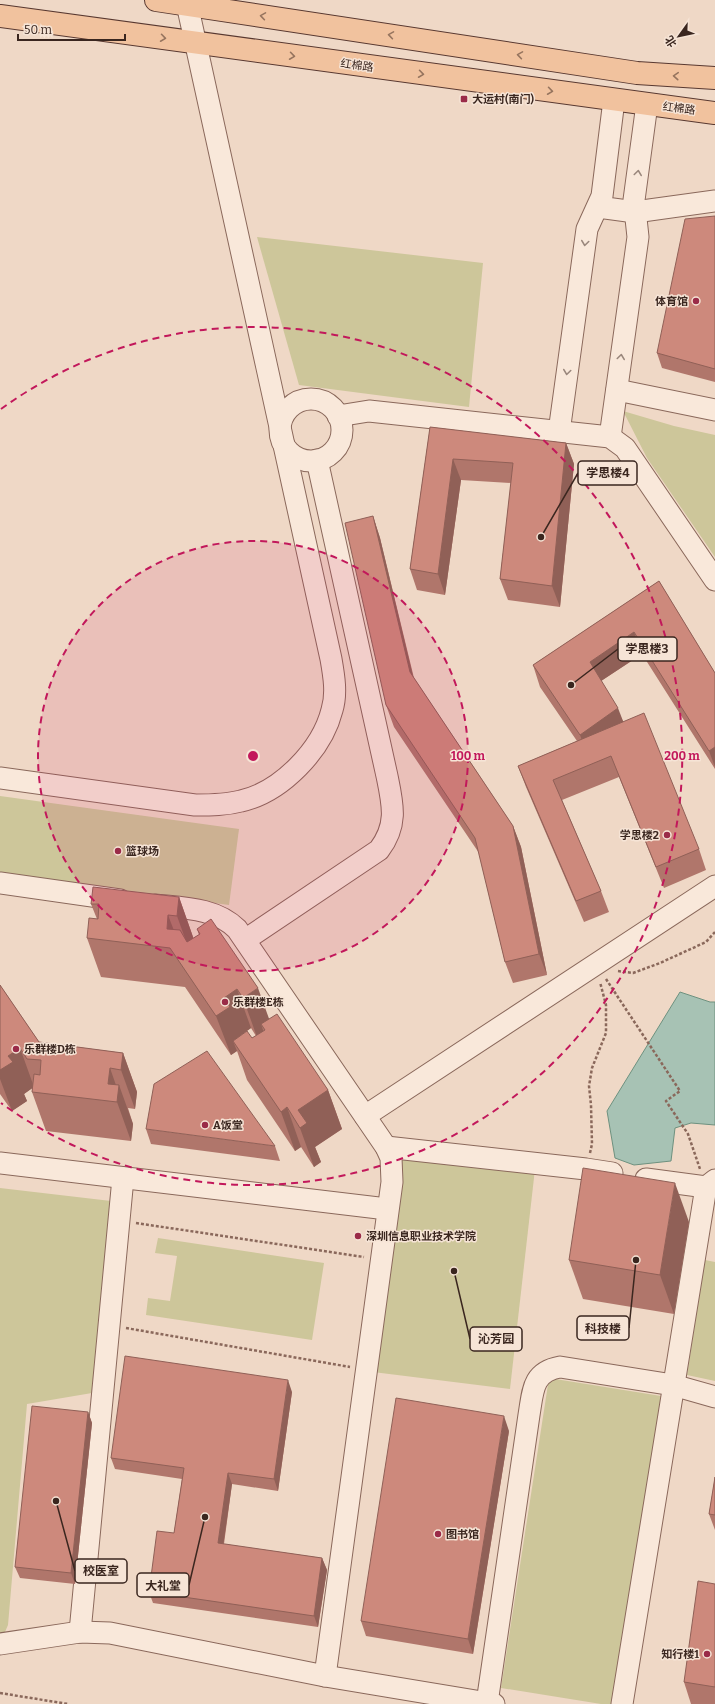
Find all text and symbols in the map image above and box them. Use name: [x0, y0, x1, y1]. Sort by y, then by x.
one-way arrow: [259, 12, 266, 21]
scale bar: [18, 16, 125, 42]
north arrow: [659, 16, 699, 56]
text: 50 m: [24, 23, 53, 37]
one-way arrow: [388, 31, 394, 40]
text: 北: [663, 33, 679, 49]
one-way arrow: [160, 34, 167, 43]
one-way arrow: [289, 51, 295, 60]
one-way arrow: [516, 51, 523, 60]
street label: 红棉路: [340, 57, 374, 74]
one-way arrow: [418, 69, 424, 78]
one-way arrow: [673, 71, 679, 80]
one-way arrow: [547, 86, 553, 95]
place label: 大运村(南门): [472, 93, 534, 106]
marker: 大运村(南门): [459, 94, 469, 104]
street label: 红棉路: [662, 100, 696, 117]
one-way arrow: [633, 170, 642, 176]
one-way arrow: [581, 240, 590, 246]
place label: 体育馆: [655, 295, 688, 308]
marker: 体育馆: [691, 296, 701, 306]
one-way arrow: [616, 354, 625, 360]
one-way arrow: [563, 369, 572, 375]
callout: 学思楼4: [578, 461, 637, 485]
text: 学思楼4: [586, 466, 630, 480]
callout: 学思楼3: [618, 637, 677, 661]
text: 学思楼3: [626, 642, 669, 656]
centre of rings: [246, 749, 260, 763]
text: 100 m: [451, 749, 486, 763]
text: 200 m: [664, 749, 700, 763]
place label: 学思楼2: [620, 829, 659, 842]
marker: 学思楼2: [662, 830, 672, 840]
place label: 篮球场: [126, 845, 159, 858]
marker: 篮球场: [113, 846, 123, 856]
place label: 乐群楼E栋: [233, 996, 284, 1009]
marker: 乐群楼E栋: [220, 997, 230, 1007]
place label: 乐群楼D栋: [24, 1043, 76, 1056]
marker: 乐群楼D栋: [11, 1044, 21, 1054]
place label: A饭堂: [213, 1119, 243, 1132]
marker: A饭堂: [200, 1120, 210, 1130]
place label: 深圳信息职业技术学院: [366, 1230, 476, 1243]
marker: 深圳信息职业技术学院: [353, 1231, 363, 1241]
callout: 科技楼: [577, 1316, 629, 1340]
text: 科技楼: [585, 1322, 621, 1336]
callout: 沁芳园: [470, 1327, 522, 1351]
text: 沁芳园: [478, 1332, 514, 1346]
place label: 图书馆: [446, 1528, 479, 1541]
marker: 图书馆: [433, 1529, 443, 1539]
callout: 校医室: [75, 1559, 127, 1583]
text: 校医室: [83, 1564, 119, 1578]
callout: 大礼堂: [137, 1573, 189, 1597]
text: 大礼堂: [145, 1579, 181, 1593]
place label: 知行楼1: [661, 1648, 699, 1661]
marker: 知行楼1: [702, 1649, 712, 1659]

